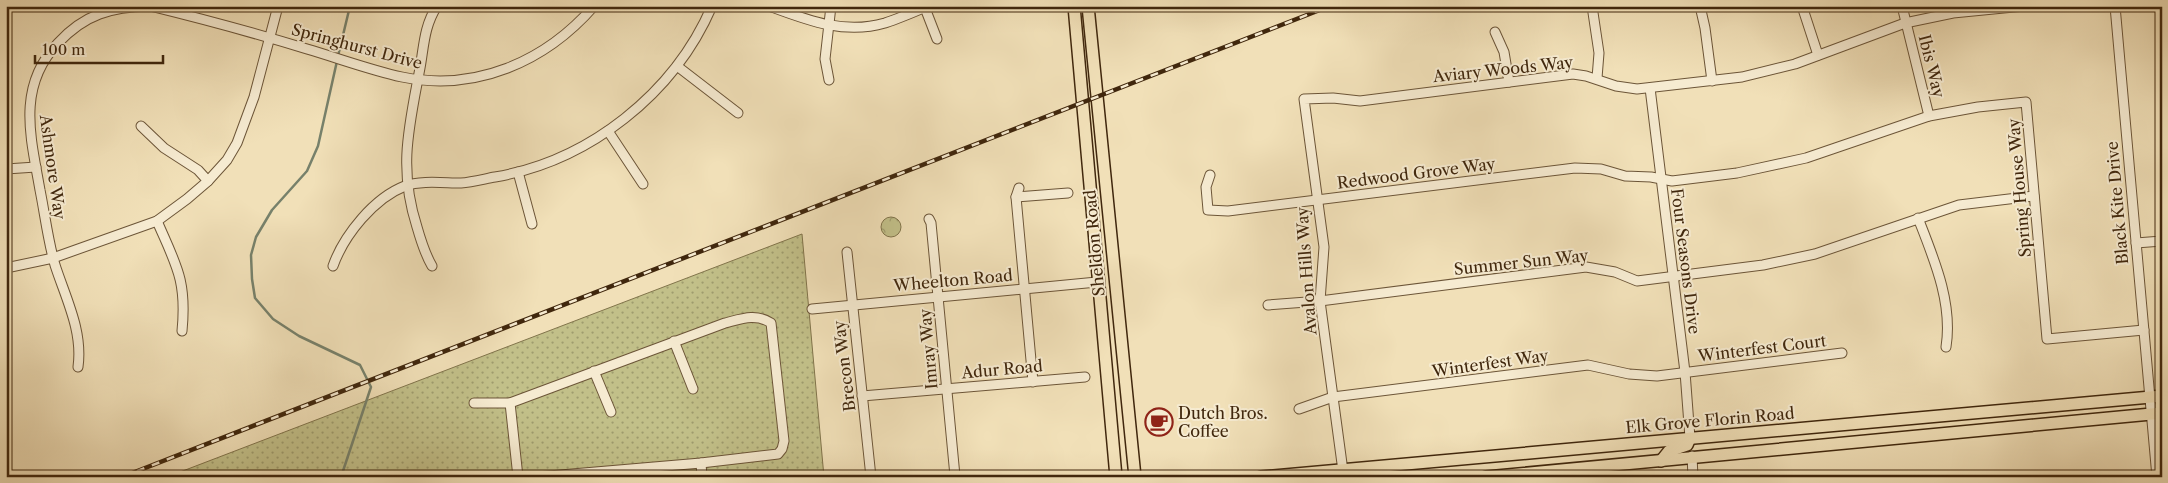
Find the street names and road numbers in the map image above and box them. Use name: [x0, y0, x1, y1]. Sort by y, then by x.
street label: Springhurst Drive: [289, 19, 425, 73]
street label: Ibis Way: [1915, 32, 1950, 101]
street label: Aviary Woods Way: [1431, 52, 1575, 86]
street label: Ashmore Way: [36, 112, 70, 222]
street label: Spring House Way: [2003, 117, 2035, 258]
street label: Black Kite Drive: [2102, 141, 2132, 265]
street label: Redwood Grove Way: [1336, 153, 1497, 193]
street label: Four Seasons Drive: [1667, 187, 1705, 335]
street label: Sheldon Road: [1079, 189, 1109, 297]
street label: Avalon Hills Way: [1291, 205, 1321, 337]
street label: Summer Sun Way: [1453, 245, 1590, 279]
street label: Wheelton Road: [891, 265, 1014, 295]
street label: Imray Way: [914, 307, 941, 390]
street label: Brecon Way: [828, 318, 860, 413]
street label: Winterfest Court: [1696, 330, 1828, 366]
street label: Winterfest Way: [1429, 345, 1551, 381]
street label: Adur Road: [960, 355, 1044, 383]
street label: Elk Grove Florin Road: [1625, 403, 1796, 437]

